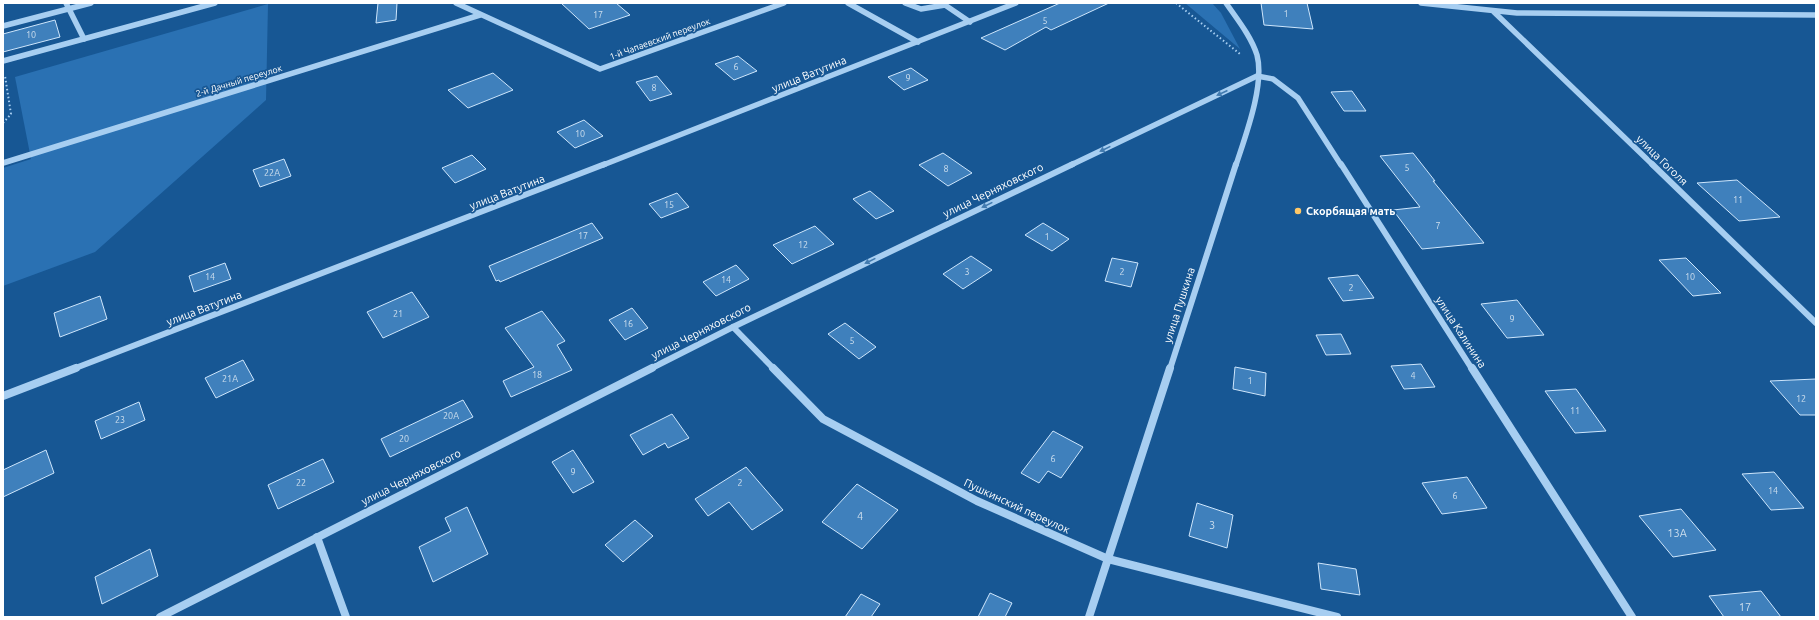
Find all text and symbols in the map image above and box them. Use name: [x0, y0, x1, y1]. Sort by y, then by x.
house number: 1: [1283, 9, 1289, 19]
house number: 17: [593, 10, 603, 20]
street label: 1-й Чапаевский переулок: [608, 16, 712, 62]
house number: 5: [1042, 16, 1048, 26]
house number: 10: [26, 30, 36, 40]
street label: улица Ватутина: [770, 54, 848, 94]
house number: 6: [733, 62, 739, 72]
street label: 2-й Дачный переулок: [195, 63, 284, 99]
house number: 9: [905, 73, 911, 83]
house number: 8: [651, 83, 657, 93]
one-way arrow: [1216, 90, 1227, 96]
house number: 10: [575, 129, 585, 139]
street label: улица Гоголя: [1634, 133, 1690, 187]
one-way arrow: [1099, 146, 1110, 152]
street label: улица Черняховского: [941, 160, 1045, 220]
house number: 5: [1404, 163, 1410, 173]
house number: 8: [943, 164, 949, 174]
house number: 22А: [264, 168, 280, 178]
street label: улица Ватутина: [468, 172, 546, 212]
house number: 11: [1733, 195, 1743, 205]
house number: 15: [664, 200, 674, 210]
one-way arrow: [982, 202, 993, 208]
place label: Скорбящая мать: [1306, 205, 1395, 217]
marker: Скорбящая мать: [1293, 206, 1303, 216]
house number: 7: [1435, 221, 1441, 231]
house number: 17: [578, 231, 588, 241]
house number: 1: [1044, 232, 1050, 242]
house number: 12: [798, 240, 808, 250]
one-way arrow: [864, 258, 876, 264]
street label: улица Пушкина: [1161, 266, 1197, 344]
house number: 3: [964, 267, 970, 277]
house number: 2: [1119, 267, 1125, 277]
house number: 14: [205, 272, 215, 282]
house number: 10: [1685, 272, 1695, 282]
house number: 14: [721, 275, 731, 285]
house number: 2: [1348, 283, 1354, 293]
street label: улица Ватутина: [165, 288, 243, 328]
street label: улица Калинина: [1433, 294, 1489, 370]
street label: улица Черняховского: [649, 301, 753, 361]
house number: 21: [393, 309, 403, 319]
house number: 9: [1509, 314, 1515, 324]
house number: 16: [623, 319, 633, 329]
house number: 5: [849, 336, 855, 346]
house number: 18: [532, 370, 542, 380]
house number: 4: [1410, 371, 1416, 381]
house number: 21А: [222, 374, 238, 384]
house number: 1: [1247, 376, 1253, 386]
house number: 12: [1796, 394, 1806, 404]
house number: 11: [1570, 406, 1580, 416]
house number: 20А: [443, 411, 459, 421]
house number: 23: [115, 415, 125, 425]
house number: 20: [399, 434, 409, 444]
street label: улица Черняховского: [359, 447, 463, 507]
house number: 6: [1050, 454, 1056, 464]
house number: 9: [570, 467, 576, 477]
street label: Пушкинский переулок: [962, 476, 1072, 536]
house number: 22: [296, 478, 306, 488]
house number: 2: [737, 478, 743, 488]
house number: 14: [1768, 486, 1778, 496]
house number: 6: [1452, 491, 1458, 501]
house number: 4: [857, 510, 863, 522]
house number: 3: [1209, 519, 1215, 531]
house number: 13А: [1667, 527, 1688, 539]
house number: 17: [1739, 601, 1751, 613]

